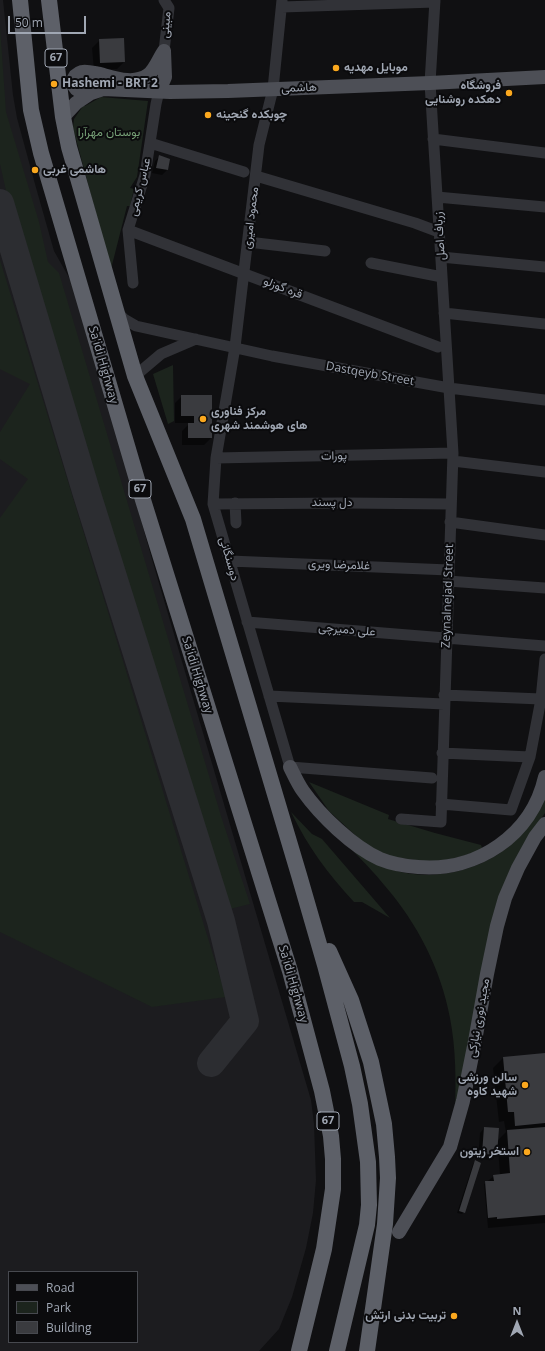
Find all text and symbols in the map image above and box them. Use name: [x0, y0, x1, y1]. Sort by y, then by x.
scale bar: [10, 8, 88, 34]
street label: مبینی: [158, 11, 174, 39]
text: 50 m: [15, 14, 43, 31]
road number: 67: [45, 49, 67, 67]
place label: موبایل مهدیه: [344, 61, 408, 75]
marker: موبایل مهدیه: [331, 63, 341, 73]
place label: Hashemi - BRT 2: [62, 77, 158, 91]
marker: Hashemi - BRT 2: [49, 79, 59, 89]
place label: فروشگاه دهکده روشنایی: [425, 79, 501, 107]
street label: هاشمی: [281, 80, 317, 96]
marker: فروشگاه دهکده روشنایی: [504, 88, 514, 98]
place label: چوبکده گنجینه: [216, 108, 287, 122]
marker: چوبکده گنجینه: [203, 110, 213, 120]
park label: بوستان مهرآرا: [78, 126, 140, 140]
street label: عباس کریمی: [126, 156, 154, 218]
place label: هاشمی غربی: [43, 163, 106, 177]
marker: هاشمی غربی: [30, 165, 40, 175]
street label: محمود امیری: [240, 186, 262, 250]
street label: زرباف اصل: [431, 211, 449, 261]
street label: قره گوزلو: [261, 274, 305, 302]
street label: Sa'idi Highway: [85, 325, 121, 405]
street label: Dastqeyb Street: [325, 359, 415, 389]
place label: مرکز فناوری های هوشمند شهری: [211, 405, 308, 433]
marker: مرکز فناوری های هوشمند شهری: [198, 414, 208, 424]
street label: پورات: [321, 449, 347, 463]
road number: 67: [129, 480, 151, 498]
street label: دل پسند: [312, 496, 352, 510]
street label: دوسنگانی: [216, 535, 242, 583]
street label: Zeynalnejad Street: [439, 544, 457, 648]
street label: غلامرضا ویری: [308, 557, 370, 573]
street label: علی دمیرچی: [318, 620, 376, 640]
street label: Sa'idi Highway: [178, 635, 216, 715]
street label: Sa'idi Highway: [275, 944, 311, 1024]
street label: مجید نوری نیارکی: [465, 977, 493, 1059]
place label: سالن ورزشی شهید کاوه: [458, 1071, 517, 1099]
marker: سالن ورزشی شهید کاوه: [520, 1080, 530, 1090]
road number: 67: [317, 1112, 339, 1130]
place label: استخر زیتون: [460, 1145, 519, 1159]
marker: استخر زیتون: [522, 1147, 532, 1157]
legend: [8, 1271, 138, 1343]
text: Road: [46, 1279, 75, 1296]
text: Park: [46, 1299, 71, 1316]
north arrow: [497, 1303, 537, 1343]
text: N: [513, 1303, 521, 1318]
place label: تربیت بدنی ارتش: [365, 1309, 446, 1323]
marker: تربیت بدنی ارتش: [449, 1311, 459, 1321]
text: Building: [46, 1319, 91, 1336]

